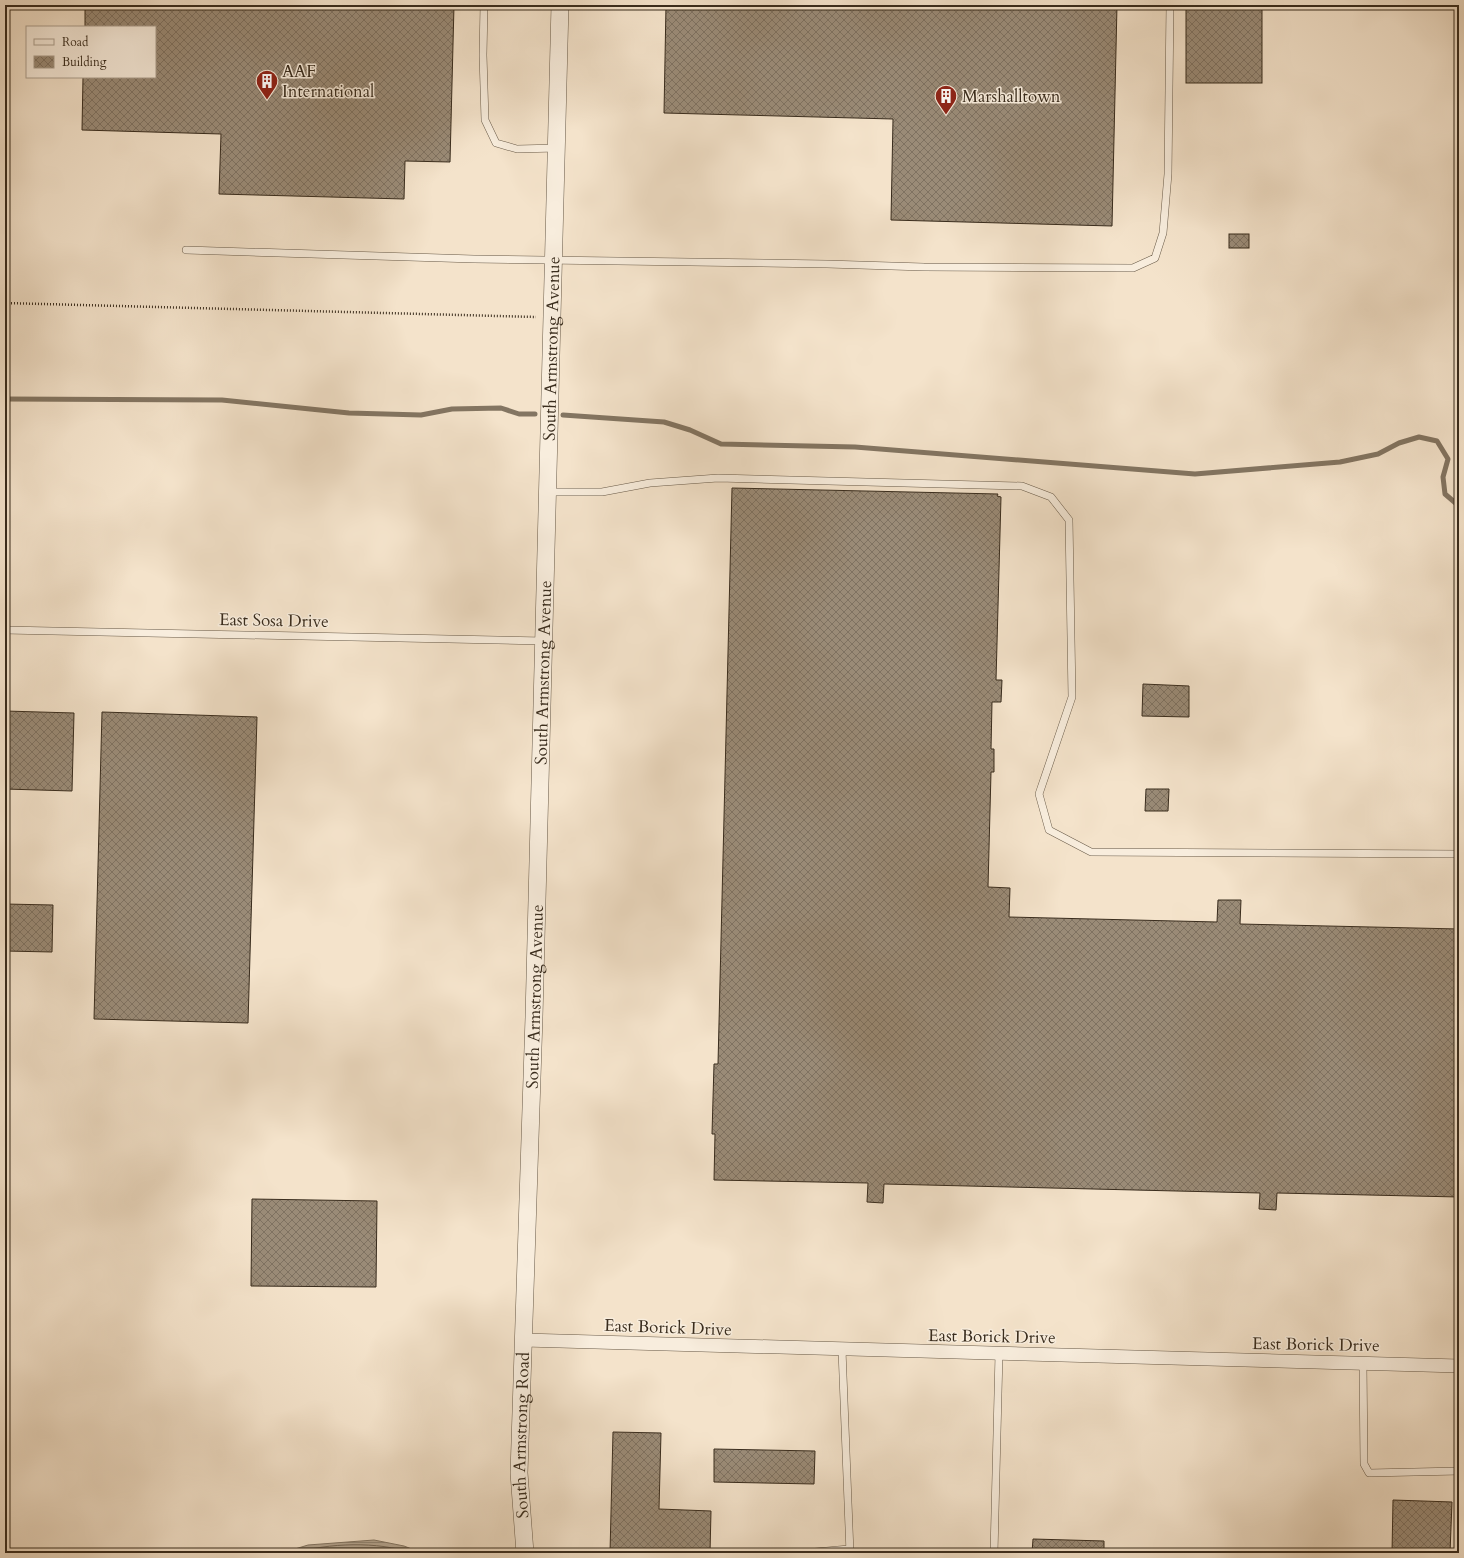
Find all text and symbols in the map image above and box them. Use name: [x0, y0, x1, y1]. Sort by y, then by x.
legend: [26, 26, 156, 78]
text: Road: [62, 34, 89, 50]
text: Building: [62, 54, 107, 70]
place label: AAF International: [282, 60, 375, 103]
building icon: AAF International: [254, 68, 280, 101]
building icon: Marshalltown: [933, 83, 959, 116]
place label: Marshalltown: [962, 85, 1061, 108]
street label: South Armstrong Avenue: [538, 256, 566, 441]
street label: South Armstrong Avenue: [529, 580, 557, 765]
street label: East Sosa Drive: [219, 608, 329, 633]
street label: South Armstrong Avenue: [521, 904, 549, 1089]
street label: East Borick Drive: [604, 1314, 732, 1341]
street label: East Borick Drive: [928, 1324, 1056, 1349]
street label: East Borick Drive: [1252, 1332, 1380, 1357]
street label: South Armstrong Road: [508, 1352, 535, 1519]

